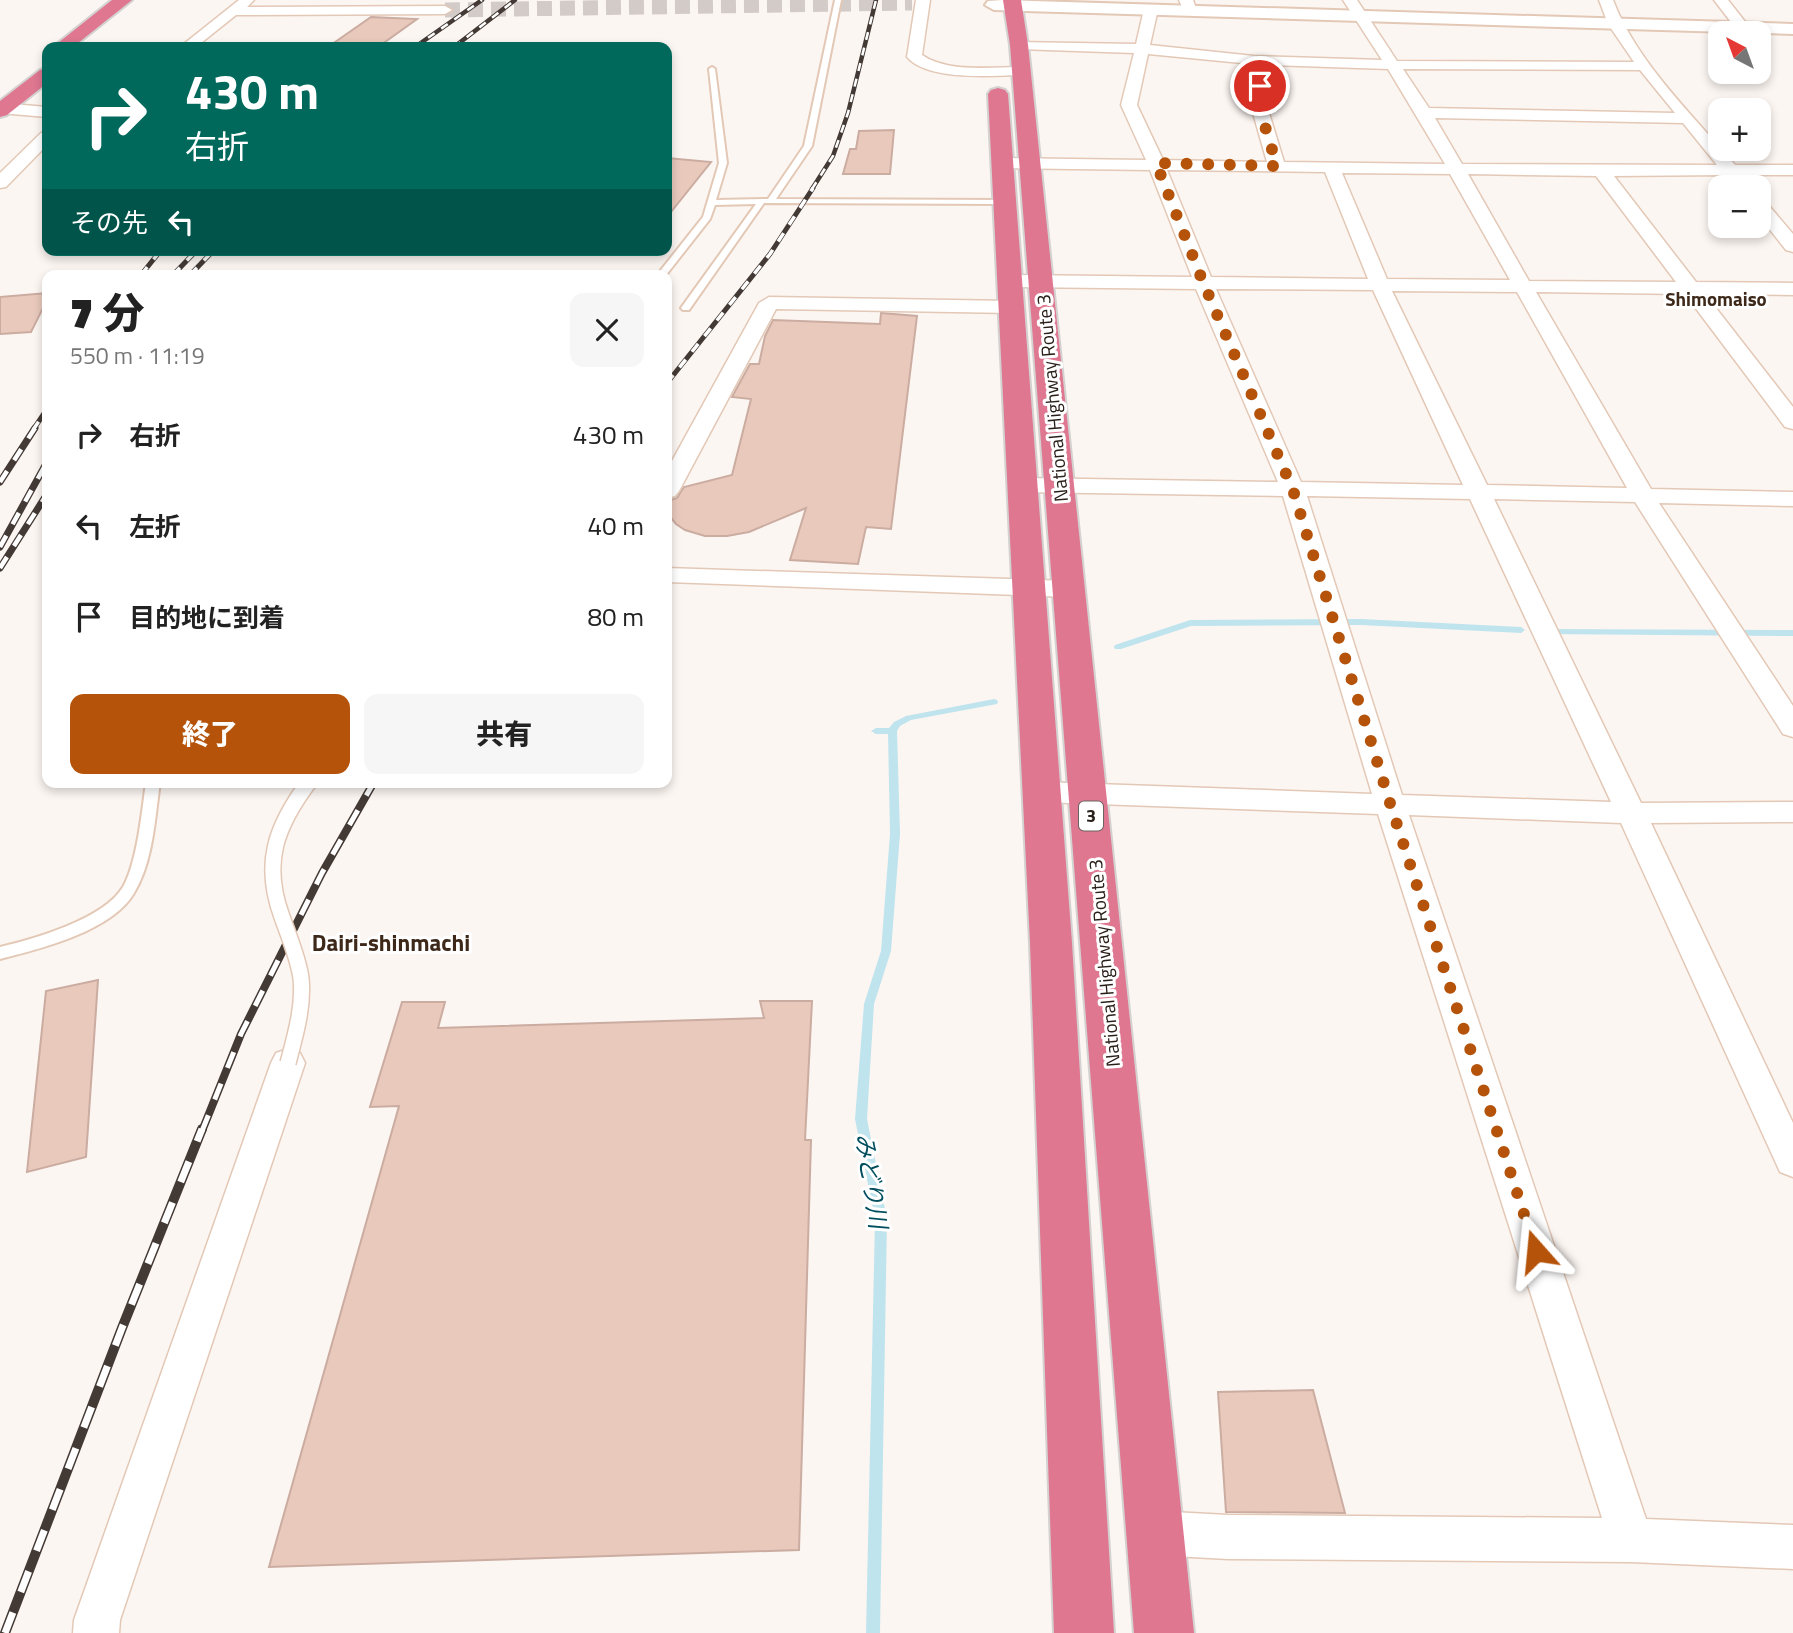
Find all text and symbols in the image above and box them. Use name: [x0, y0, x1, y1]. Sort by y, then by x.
north arrow: [1708, 21, 1771, 84]
map controls: [1708, 21, 1771, 238]
text: 430 m: [185, 53, 319, 128]
pin: [1230, 56, 1290, 116]
icon: arrive: [1241, 67, 1279, 105]
icon: right: [70, 70, 161, 161]
button: +: [1708, 98, 1771, 161]
text: 右折: [185, 122, 249, 170]
button: −: [1708, 175, 1771, 238]
text: その先: [70, 203, 148, 242]
icon: left: [162, 203, 200, 241]
text: 7 分: [70, 280, 144, 344]
district label: Shimomaiso: [1665, 284, 1767, 313]
button: close: [570, 293, 644, 367]
street label: National Highway Route 3: [1028, 293, 1075, 503]
text: 550 m · 11:19: [70, 338, 205, 373]
text: 430 m: [573, 415, 644, 454]
icon: right: [70, 416, 108, 454]
text: 右折: [129, 416, 181, 455]
text: 40 m: [587, 506, 644, 545]
icon: left: [70, 507, 108, 545]
text: 左折: [129, 507, 181, 546]
text: 80 m: [587, 597, 644, 636]
icon: arrive: [70, 598, 108, 636]
text: 目的地に到着: [129, 598, 285, 637]
button: 終了: [70, 694, 350, 774]
button: 共有: [364, 694, 644, 774]
road number: 3: [1079, 802, 1103, 830]
street label: National Highway Route 3: [1080, 858, 1127, 1068]
district label: Dairi-shinmachi: [312, 925, 470, 960]
water label: みどり川: [847, 1131, 898, 1234]
position arrow: [1499, 1214, 1573, 1288]

